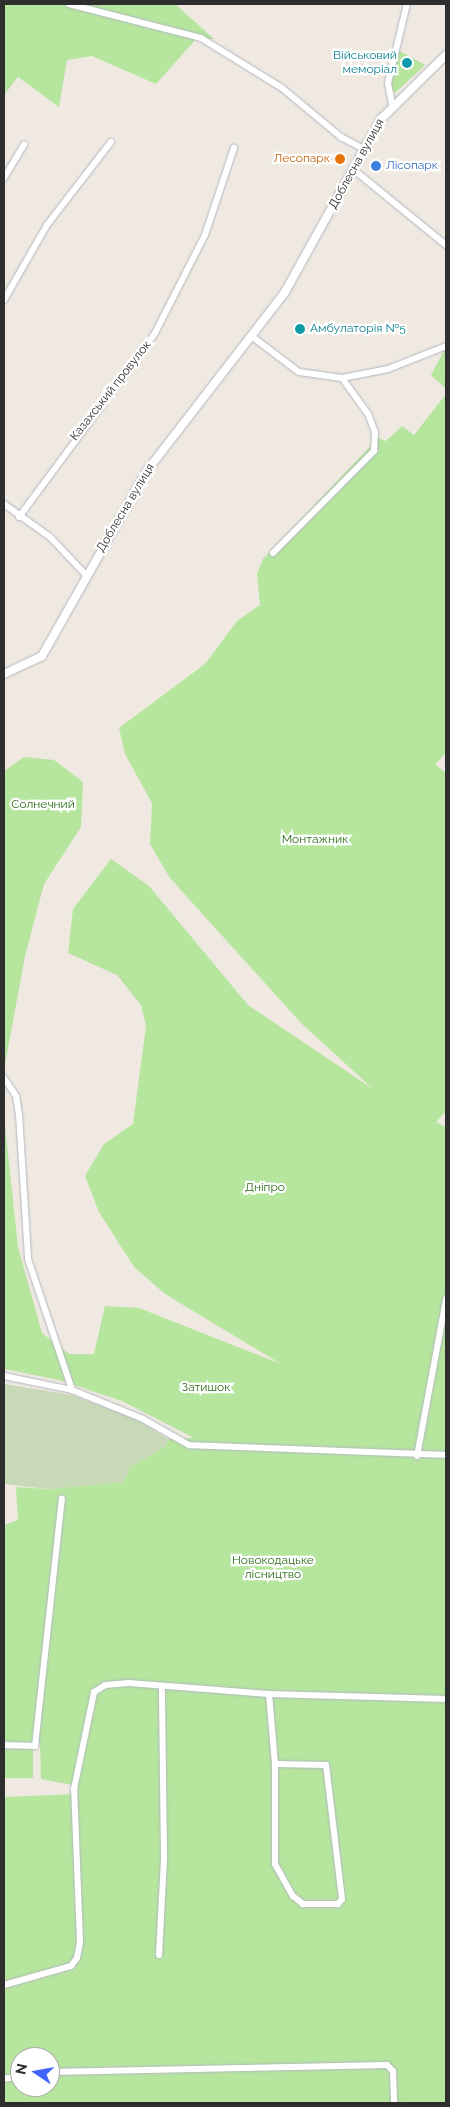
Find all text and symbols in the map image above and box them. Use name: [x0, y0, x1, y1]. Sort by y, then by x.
place label: Військовий меморіал: [333, 49, 397, 77]
marker: Військовий меморіал: [401, 57, 413, 69]
street label: Доблесна вулиця: [326, 117, 388, 211]
place label: Лесопарк: [274, 152, 330, 166]
marker: Лесопарк: [334, 153, 346, 165]
place label: Лісопарк: [386, 159, 438, 173]
marker: Лісопарк: [370, 160, 382, 172]
place label: Амбулаторія №5: [310, 322, 406, 336]
marker: Амбулаторія №5: [294, 323, 306, 335]
street label: Казахський провулок: [68, 338, 154, 444]
street label: Доблесна вулиця: [94, 461, 158, 555]
park label: Солнечний: [11, 798, 75, 812]
park label: Монтажник: [282, 833, 348, 847]
park label: Дніпро: [245, 1181, 285, 1195]
park label: Затишок: [182, 1381, 230, 1395]
park label: Новокодацьке лісництво: [232, 1554, 314, 1582]
north arrow: [10, 2047, 60, 2097]
text: N: [12, 2062, 30, 2076]

